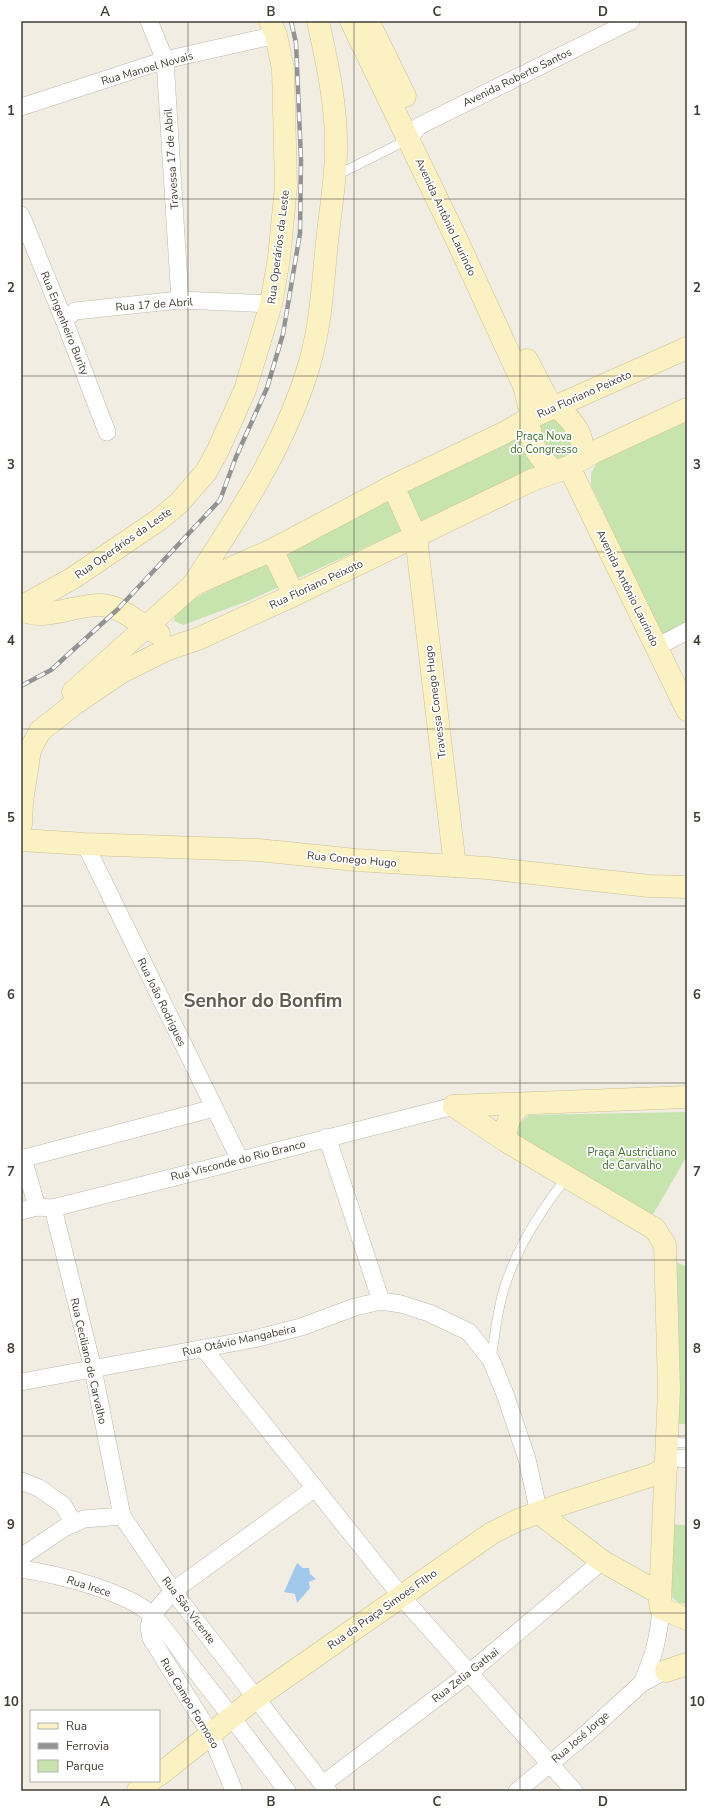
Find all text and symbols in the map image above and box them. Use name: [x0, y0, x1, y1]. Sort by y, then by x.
text: A: [100, 3, 110, 21]
text: B: [267, 3, 276, 21]
text: C: [433, 3, 442, 21]
text: D: [598, 3, 608, 21]
street label: Avenida Roberto Santos: [460, 44, 574, 110]
street label: Rua Manoel Novais: [99, 48, 195, 89]
text: 1: [7, 102, 15, 120]
text: 1: [693, 102, 701, 120]
street label: Travessa 17 de Abril: [160, 107, 183, 210]
street label: Avenida Antônio Laurindo: [412, 156, 479, 278]
street label: Rua Operários da Leste: [264, 189, 293, 305]
street label: Rua Engenheiro Burity: [37, 269, 92, 378]
text: 2: [7, 279, 15, 297]
text: 2: [693, 279, 701, 297]
street label: Rua 17 de Abril: [115, 294, 194, 315]
street label: Rua Floriano Peixoto: [535, 367, 634, 422]
park label: Praça Nova do Congresso: [510, 429, 578, 457]
text: 3: [7, 456, 15, 474]
text: 3: [693, 456, 701, 474]
street label: Rua Operários da Leste: [72, 504, 175, 583]
street label: Avenida Antônio Laurindo: [593, 527, 662, 649]
street label: Rua Floriano Peixoto: [267, 556, 366, 613]
text: 4: [7, 632, 15, 650]
text: 4: [693, 632, 701, 650]
street label: Travessa Conego Hugo: [421, 645, 450, 759]
text: 5: [7, 809, 15, 827]
text: 5: [693, 809, 701, 827]
street label: Rua Conego Hugo: [307, 848, 397, 871]
street label: Rua João Rodrigues: [134, 955, 189, 1049]
text: 6: [7, 986, 15, 1004]
text: 6: [693, 986, 701, 1004]
district label: Senhor do Bonfim: [184, 988, 342, 1014]
street label: Rua Visconde do Rio Branco: [169, 1136, 307, 1185]
park label: Praça Austricliano de Carvalho: [587, 1145, 677, 1173]
text: 7: [7, 1163, 15, 1181]
text: 7: [693, 1163, 701, 1181]
street label: Rua Ceciliano de Carvalho: [67, 1297, 110, 1426]
street label: Rua Otávio Mangabeira: [181, 1321, 297, 1360]
text: 8: [7, 1340, 15, 1358]
text: 8: [693, 1340, 701, 1358]
text: 9: [7, 1516, 15, 1534]
text: 9: [693, 1516, 701, 1534]
street label: Rua da Praça Simoes Filho: [325, 1566, 440, 1653]
street label: Rua Irece: [65, 1572, 113, 1601]
street label: Rua São Vicente: [158, 1574, 219, 1647]
street label: Rua Zelia Gathai: [429, 1645, 502, 1706]
street label: Rua Campo Formoso: [157, 1655, 222, 1751]
text: 10: [3, 1693, 19, 1711]
text: 10: [689, 1693, 705, 1711]
street label: Rua José Jorge: [548, 1708, 612, 1767]
legend: [30, 1710, 160, 1782]
text: Rua: [66, 1718, 87, 1734]
text: Ferrovia: [66, 1738, 109, 1754]
text: Parque: [66, 1758, 104, 1774]
text: A: [100, 1793, 110, 1811]
text: B: [267, 1793, 276, 1811]
text: C: [433, 1793, 442, 1811]
text: D: [598, 1793, 608, 1811]

